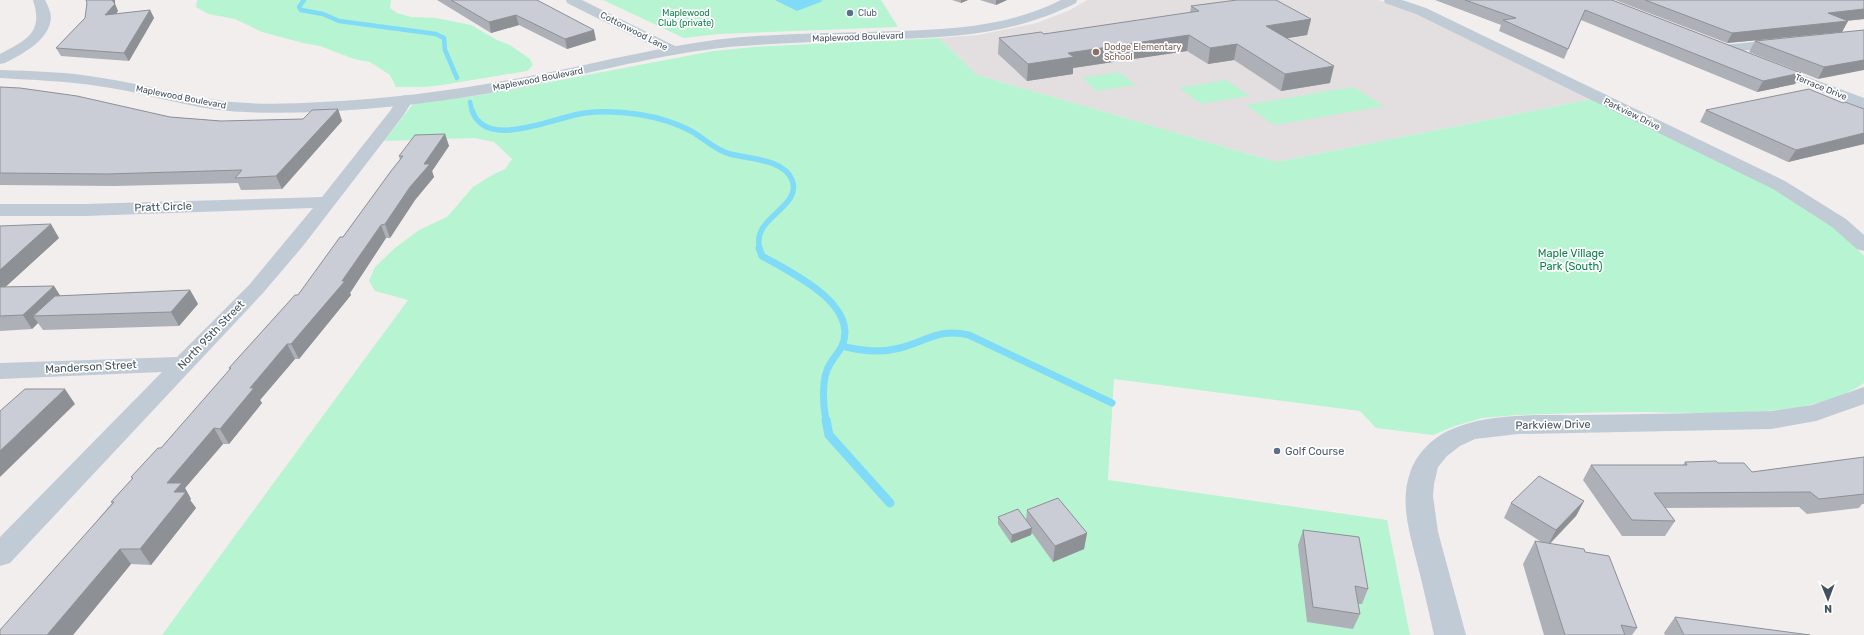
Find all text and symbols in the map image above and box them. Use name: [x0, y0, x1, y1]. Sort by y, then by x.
park label: Maplewood Club (private): [658, 8, 714, 28]
marker: Club: [845, 8, 855, 18]
place label: Club: [858, 8, 877, 18]
street label: Cottonwood Lane: [599, 10, 669, 52]
street label: Maplewood Boulevard: [812, 30, 904, 44]
place label: Dodge Elementary School: [1104, 42, 1181, 62]
marker: Dodge Elementary School: [1091, 47, 1101, 57]
street label: Maplewood Boulevard: [492, 65, 584, 93]
street label: Terrace Drive: [1794, 72, 1848, 102]
street label: Maplewood Boulevard: [135, 83, 227, 111]
street label: Parkview Drive: [1602, 96, 1662, 132]
street label: Pratt Circle: [134, 200, 192, 214]
park label: Maple Village Park (South): [1538, 247, 1604, 273]
street label: North 95th Street: [175, 297, 248, 372]
street label: Manderson Street: [45, 358, 138, 376]
street label: Parkview Drive: [1515, 418, 1591, 432]
place label: Golf Course: [1285, 445, 1344, 458]
marker: Golf Course: [1272, 446, 1282, 456]
north arrow: [1808, 579, 1848, 619]
text: N: [1824, 602, 1832, 615]

